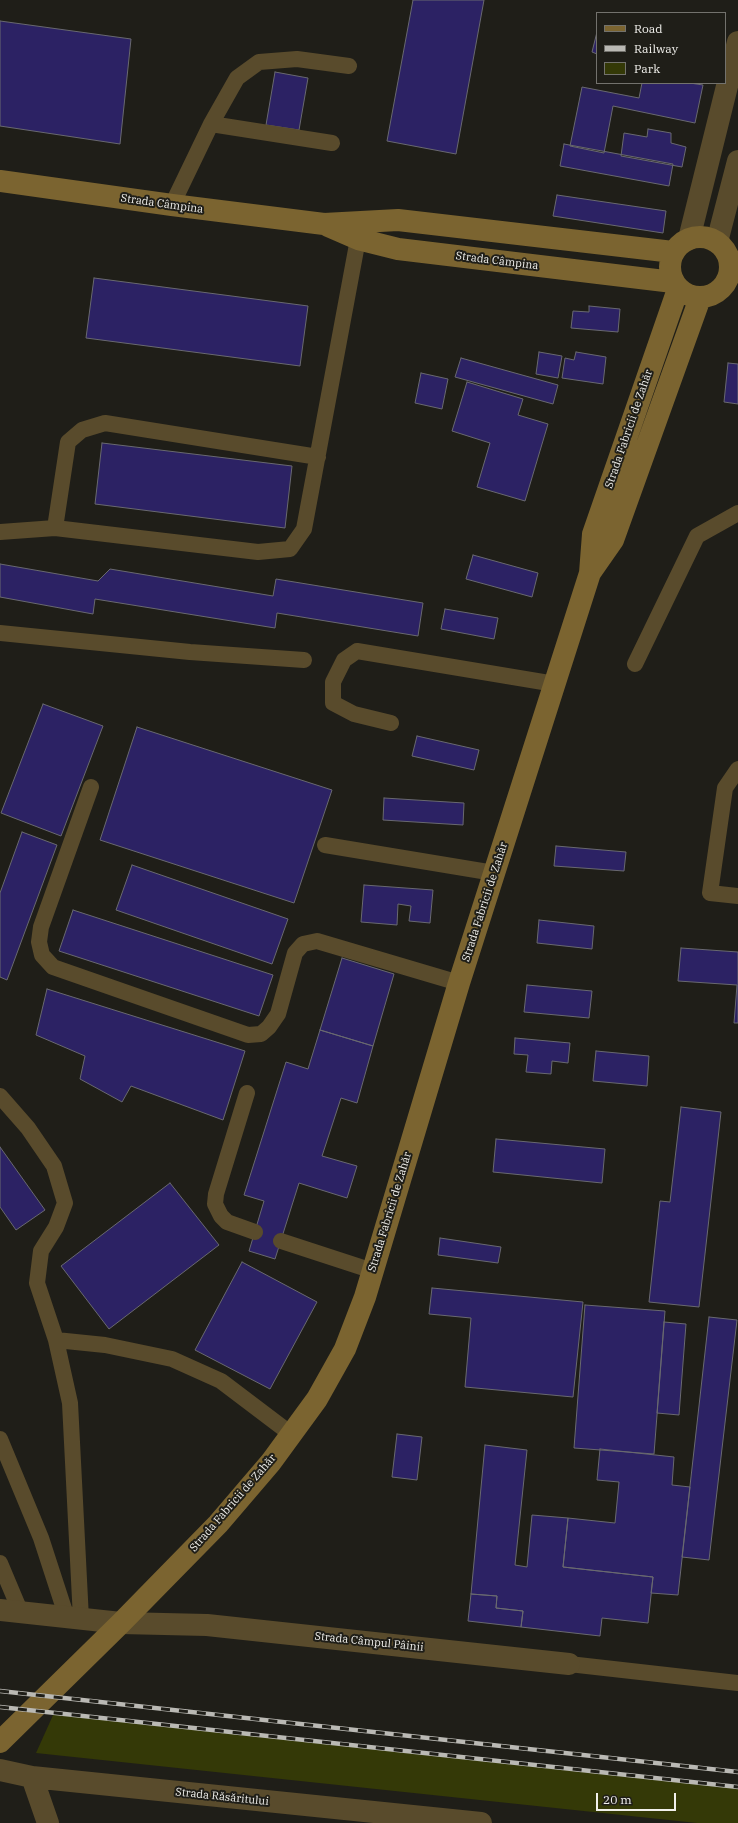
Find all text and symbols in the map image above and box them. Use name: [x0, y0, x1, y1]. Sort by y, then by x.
legend: [596, 12, 726, 84]
text: Road: [634, 21, 663, 36]
text: Railway: [634, 41, 678, 56]
text: Park: [634, 61, 660, 76]
street label: Strada Câmpina: [120, 192, 204, 216]
street label: Strada Câmpina: [455, 249, 539, 273]
street label: Strada Fabricii de Zahăr: [602, 368, 656, 490]
street label: Strada Fabricii de Zahăr: [459, 841, 511, 963]
street label: Strada Fabricii de Zahăr: [365, 1150, 415, 1274]
street label: Strada Fabricii de Zahăr: [187, 1452, 279, 1554]
street label: Strada Câmpul Pâinii: [314, 1630, 424, 1654]
scale bar: [598, 1785, 678, 1811]
street label: Strada Răsăritului: [175, 1786, 269, 1808]
text: 20 m: [603, 1792, 632, 1807]

